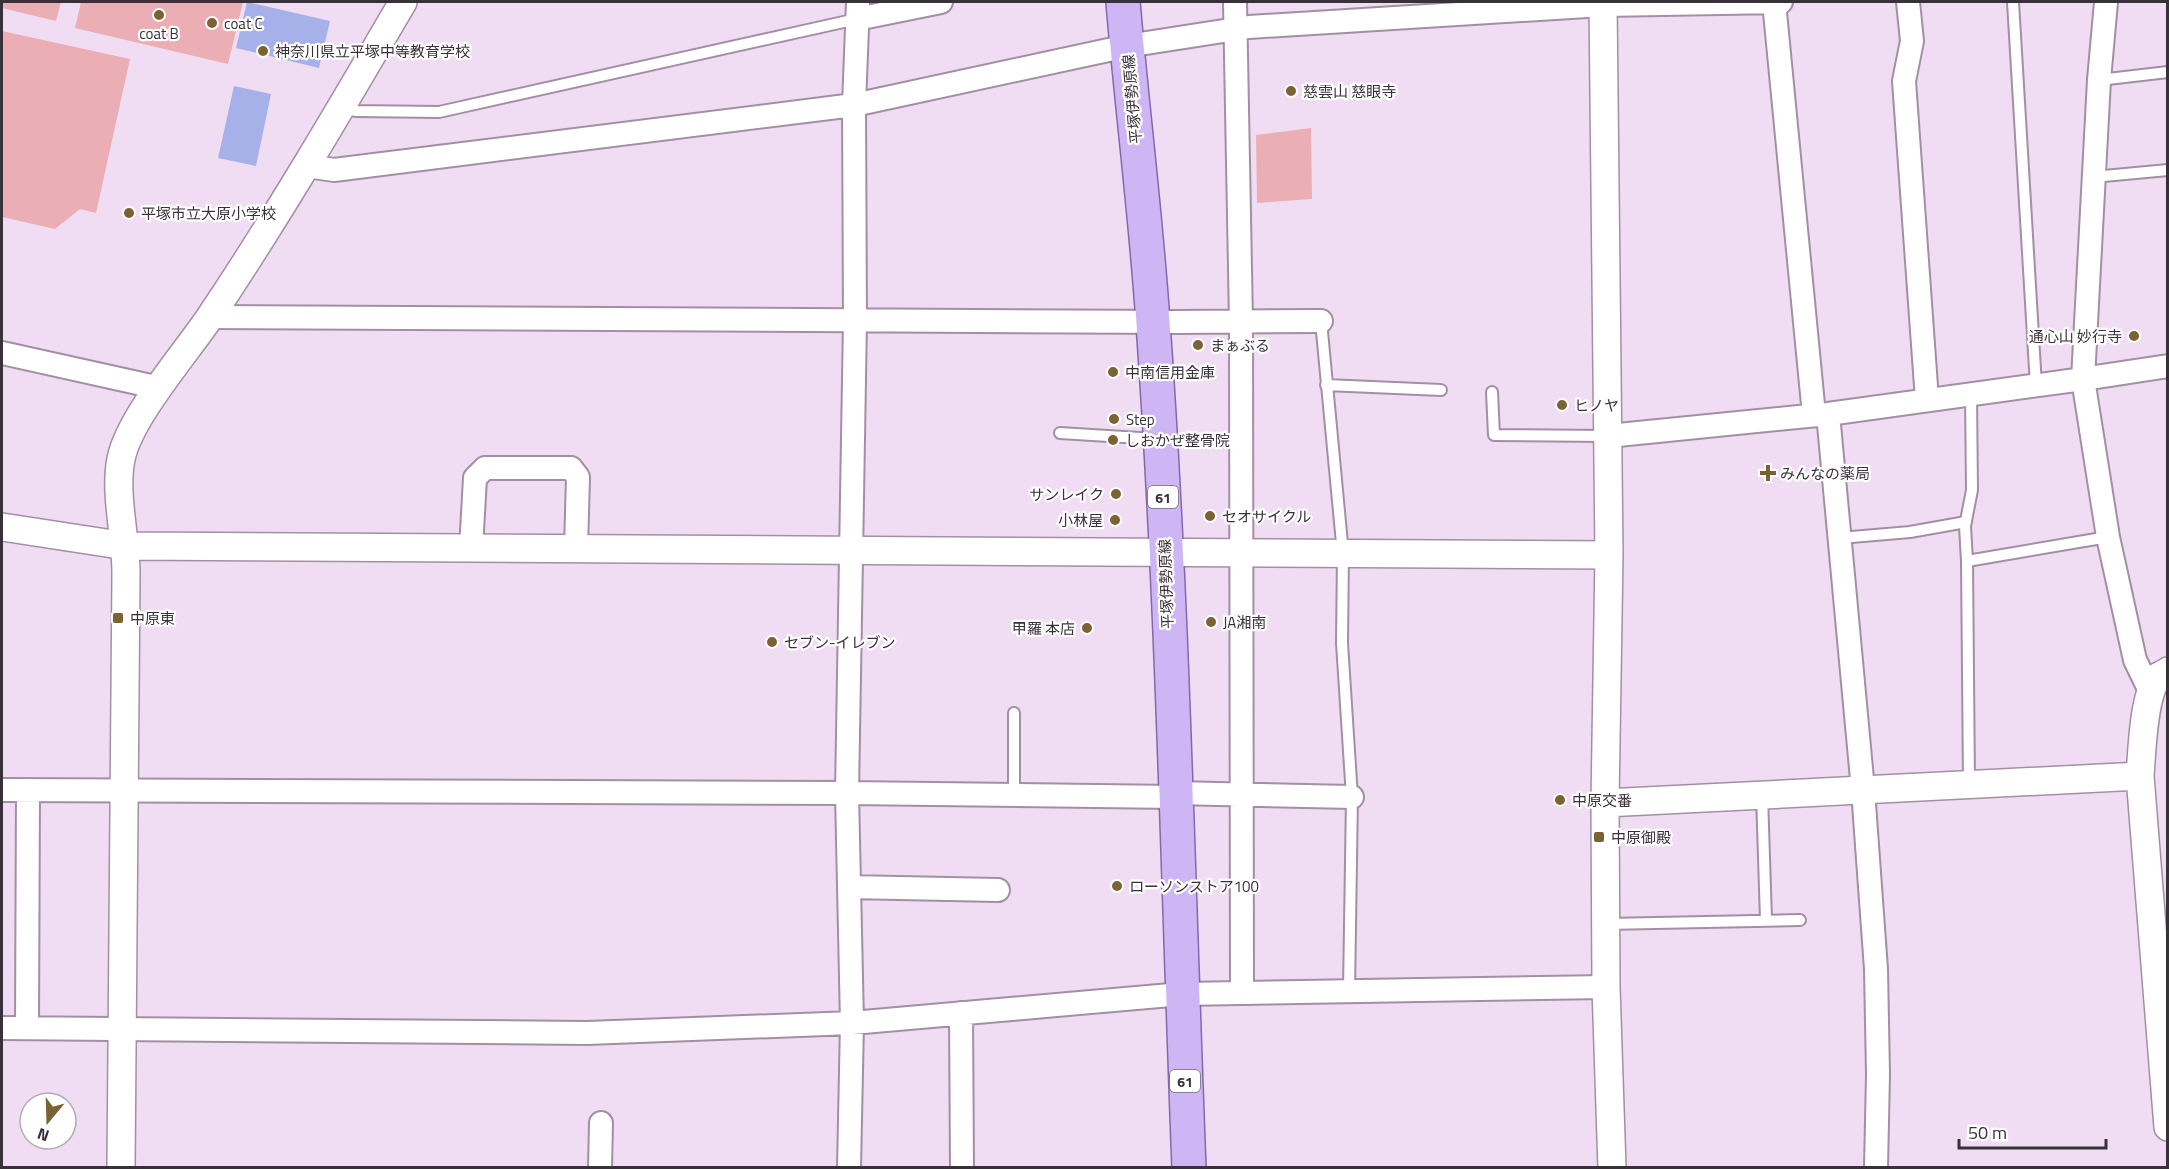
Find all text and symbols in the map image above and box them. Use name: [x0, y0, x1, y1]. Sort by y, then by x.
marker: coat B: [152, 8, 166, 22]
place label: coat C: [224, 12, 263, 35]
marker: coat C: [205, 16, 219, 30]
place label: coat B: [139, 22, 179, 45]
place label: 神奈川県立平塚中等教育学校: [275, 40, 470, 63]
marker: 神奈川県立平塚中等教育学校: [256, 44, 270, 58]
street label: 平塚伊勢原線: [1117, 53, 1147, 145]
place label: 慈雲山 慈眼寺: [1303, 80, 1396, 103]
marker: 慈雲山 慈眼寺: [1284, 84, 1298, 98]
place label: 平塚市立大原小学校: [141, 202, 276, 225]
marker: 平塚市立大原小学校: [122, 206, 136, 220]
place label: 通心山 妙行寺: [2029, 325, 2122, 348]
marker: 通心山 妙行寺: [2127, 329, 2141, 343]
place label: まぁぶる: [1210, 334, 1270, 357]
marker: まぁぶる: [1191, 338, 1205, 352]
place label: 中南信用金庫: [1125, 361, 1215, 384]
marker: 中南信用金庫: [1106, 365, 1120, 379]
place label: ヒノヤ: [1574, 394, 1619, 417]
marker: ヒノヤ: [1555, 398, 1569, 412]
place label: Step: [1126, 408, 1155, 431]
marker: Step: [1107, 412, 1121, 426]
place label: しおかぜ整骨院: [1125, 429, 1230, 452]
marker: しおかぜ整骨院: [1106, 433, 1120, 447]
place label: みんなの薬局: [1780, 462, 1870, 485]
marker: みんなの薬局: [1761, 466, 1775, 480]
place label: サンレイク: [1029, 483, 1104, 506]
road number: 61: [1148, 486, 1178, 508]
marker: サンレイク: [1109, 487, 1123, 501]
place label: セオサイクル: [1222, 505, 1311, 528]
place label: 小林屋: [1058, 509, 1103, 532]
marker: セオサイクル: [1203, 509, 1217, 523]
marker: 小林屋: [1108, 513, 1122, 527]
street label: 平塚伊勢原線: [1153, 539, 1179, 629]
place label: 中原東: [130, 607, 175, 630]
marker: 中原東: [111, 611, 125, 625]
place label: JA湘南: [1223, 611, 1266, 634]
marker: JA湘南: [1204, 615, 1218, 629]
place label: 甲羅 本店: [1012, 617, 1075, 640]
marker: 甲羅 本店: [1080, 621, 1094, 635]
place label: セブン-イレブン: [784, 631, 896, 654]
marker: セブン-イレブン: [765, 635, 779, 649]
place label: 中原交番: [1572, 789, 1632, 812]
marker: 中原交番: [1553, 793, 1567, 807]
place label: 中原御殿: [1611, 826, 1671, 849]
marker: 中原御殿: [1592, 830, 1606, 844]
place label: ローソンストア100: [1129, 875, 1259, 898]
marker: ローソンストア100: [1110, 879, 1124, 893]
road number: 61: [1170, 1070, 1200, 1092]
north arrow: [18, 1091, 78, 1151]
scale bar: [1959, 1112, 2106, 1150]
text: 50 m: [1968, 1119, 2007, 1146]
text: N: [34, 1122, 52, 1148]

